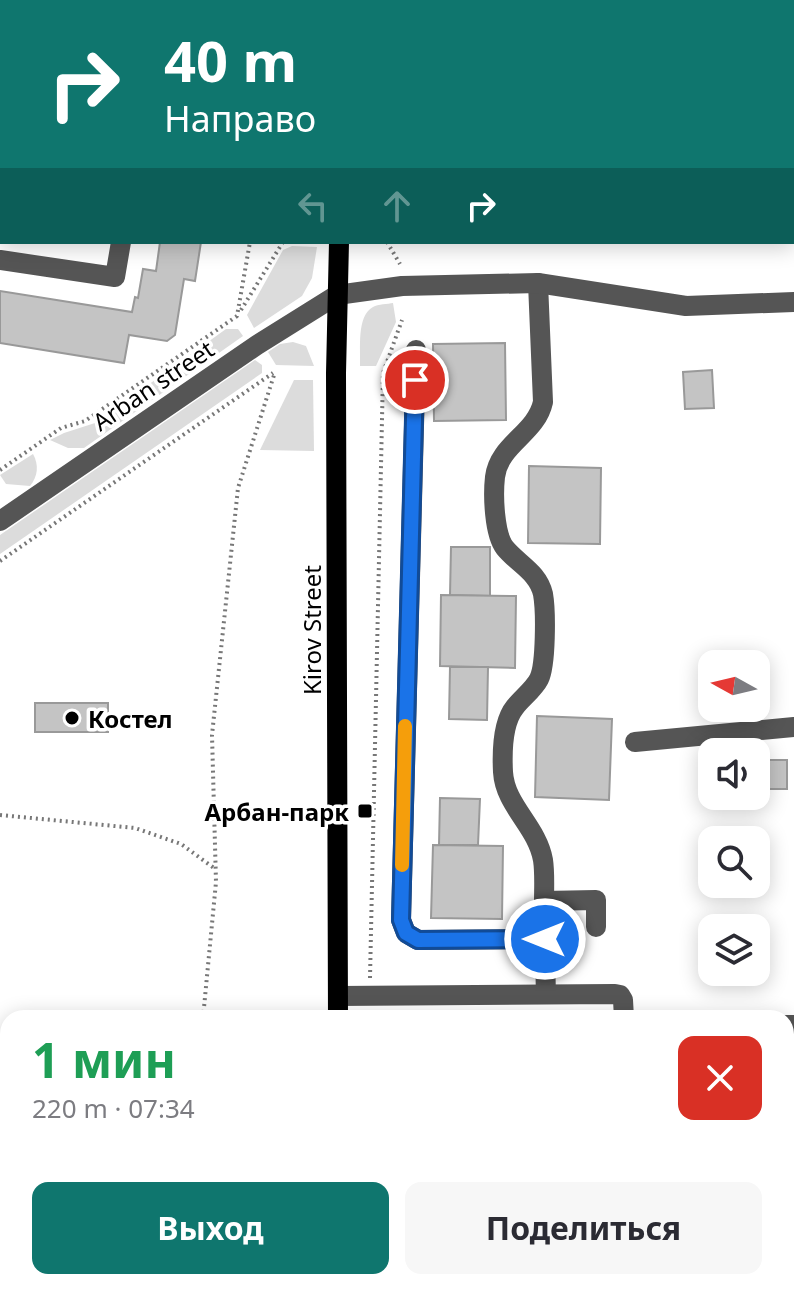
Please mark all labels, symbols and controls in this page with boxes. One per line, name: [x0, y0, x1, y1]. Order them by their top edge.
text: 40 m: [164, 22, 297, 98]
icon: right: [32, 32, 136, 136]
text: Направо: [164, 94, 316, 143]
icon: left: [291, 184, 335, 228]
icon: ahead: [375, 184, 419, 228]
icon: right: [459, 184, 503, 228]
street label: Arban street: [86, 332, 220, 438]
pin: [381, 346, 449, 414]
icon: arrive: [393, 358, 437, 402]
street label: Kirov Street: [295, 565, 328, 695]
north arrow: [698, 650, 770, 722]
map controls: [698, 650, 770, 986]
place label: Костел: [88, 702, 172, 735]
marker: Костел: [63, 709, 81, 727]
button: sound: [698, 738, 770, 810]
place label: Арбан-парк: [205, 795, 349, 828]
marker: Арбан-парк: [356, 802, 374, 820]
button: search: [698, 826, 770, 898]
position arrow: [503, 897, 587, 981]
button: layers: [698, 914, 770, 986]
text: 1 мин: [32, 1027, 176, 1092]
button: close: [678, 1036, 762, 1120]
text: 220 m · 07:34: [32, 1090, 195, 1126]
button: Выход: [32, 1182, 389, 1274]
button: Поделиться: [405, 1182, 762, 1274]

